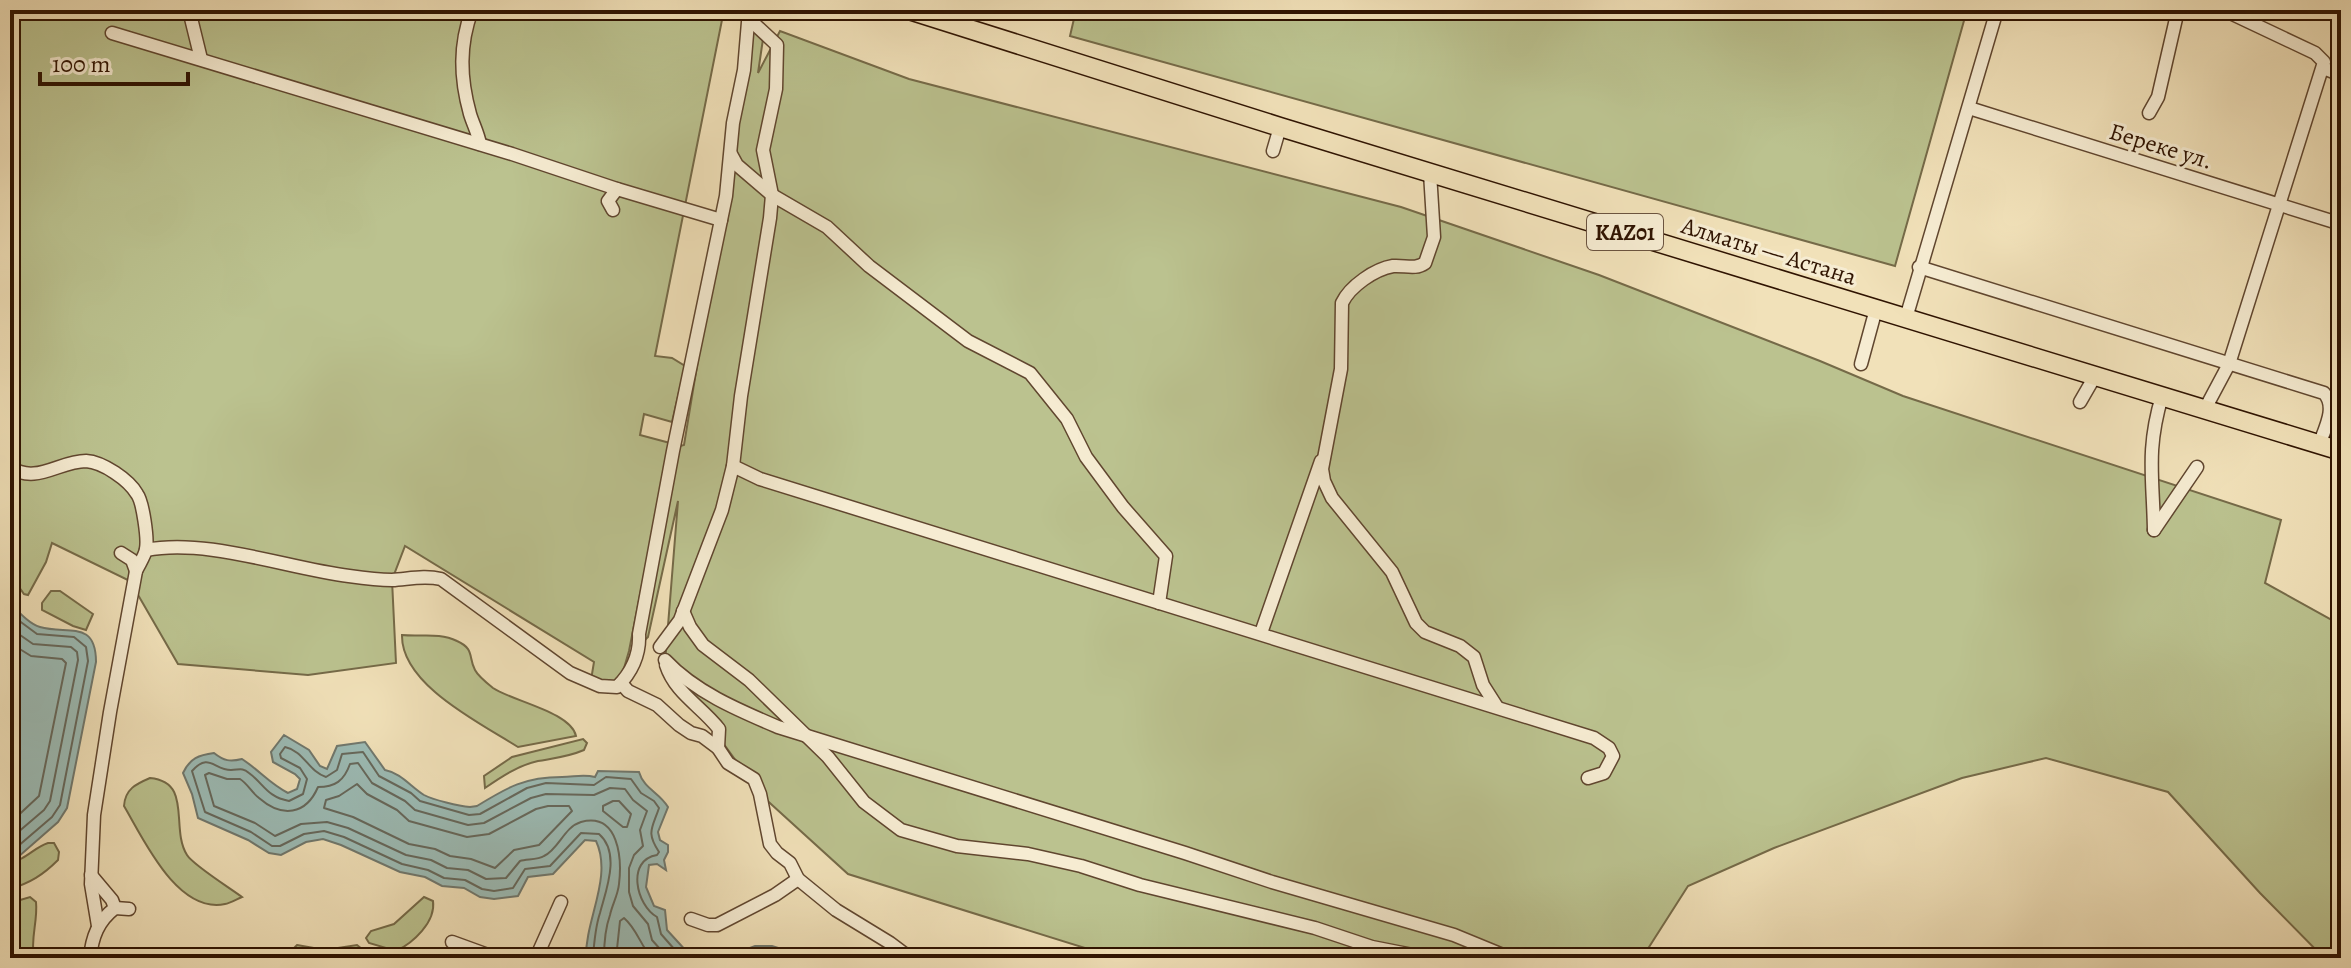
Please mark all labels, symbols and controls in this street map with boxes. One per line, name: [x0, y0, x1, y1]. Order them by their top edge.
scale bar: [40, 36, 188, 86]
text: 100 m: [52, 48, 111, 80]
street label: Береке ул.: [2105, 115, 2217, 177]
street label: Алматы — Астана: [1677, 209, 1860, 293]
road number: KАZ01: [1587, 214, 1663, 250]

